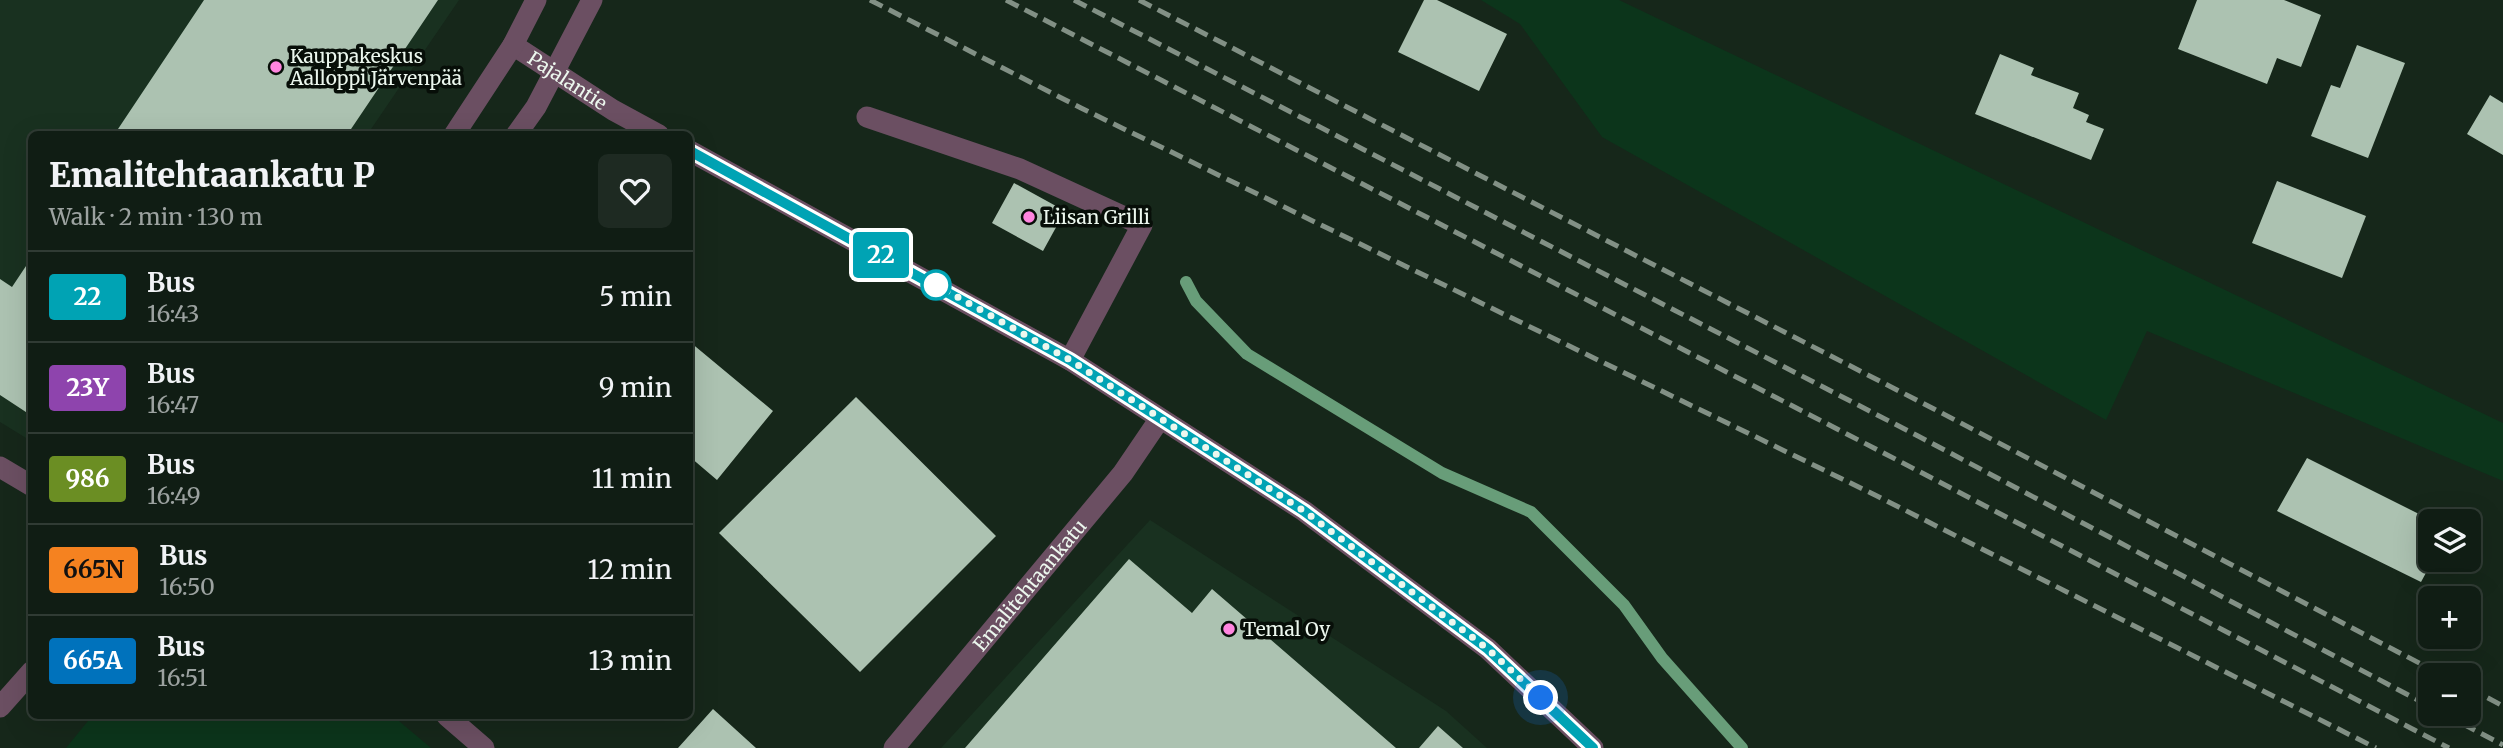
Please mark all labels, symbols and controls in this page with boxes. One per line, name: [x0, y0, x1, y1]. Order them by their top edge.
place label: Kauppakeskus Aalloppi Järvenpää: [289, 44, 462, 90]
street label: Pajalantie: [523, 46, 612, 115]
marker: Kauppakeskus Aalloppi Järvenpää: [268, 59, 284, 75]
button: heart: [598, 154, 672, 228]
text: Emalitehtaankatu P: [49, 155, 375, 196]
text: Walk · 2 min · 130 m: [49, 202, 263, 231]
place label: Liisan Grilli: [1043, 205, 1150, 229]
marker: Liisan Grilli: [1021, 209, 1037, 225]
line badge: 22: [850, 232, 912, 278]
text: 22: [867, 239, 895, 270]
text: Bus: [147, 266, 195, 299]
unlabelled marker: [921, 270, 951, 300]
text: 5 min: [599, 280, 672, 313]
text: 22: [74, 281, 101, 312]
text: 16:43: [147, 299, 199, 328]
text: Bus: [147, 357, 195, 390]
text: 9 min: [599, 371, 672, 404]
text: 23Y: [66, 372, 109, 403]
text: 16:47: [147, 390, 199, 419]
text: Bus: [147, 448, 195, 481]
text: 11 min: [592, 462, 672, 495]
text: 986: [66, 463, 109, 494]
text: 16:49: [147, 481, 201, 510]
map controls: [2418, 509, 2481, 726]
button: layers: [2418, 509, 2481, 572]
street label: Emalitehtaankatu: [968, 514, 1091, 656]
text: Bus: [159, 539, 207, 572]
text: 12 min: [588, 553, 672, 586]
text: 665N: [63, 554, 124, 585]
text: 16:50: [159, 572, 215, 601]
button: +: [2418, 586, 2481, 649]
place label: Temal Oy: [1243, 617, 1330, 641]
marker: Temal Oy: [1221, 621, 1237, 637]
text: Bus: [157, 630, 205, 663]
text: 13 min: [588, 644, 672, 677]
text: 665A: [63, 645, 122, 676]
text: 16:51: [157, 663, 208, 692]
button: −: [2418, 663, 2481, 726]
your location: [1523, 680, 1558, 715]

